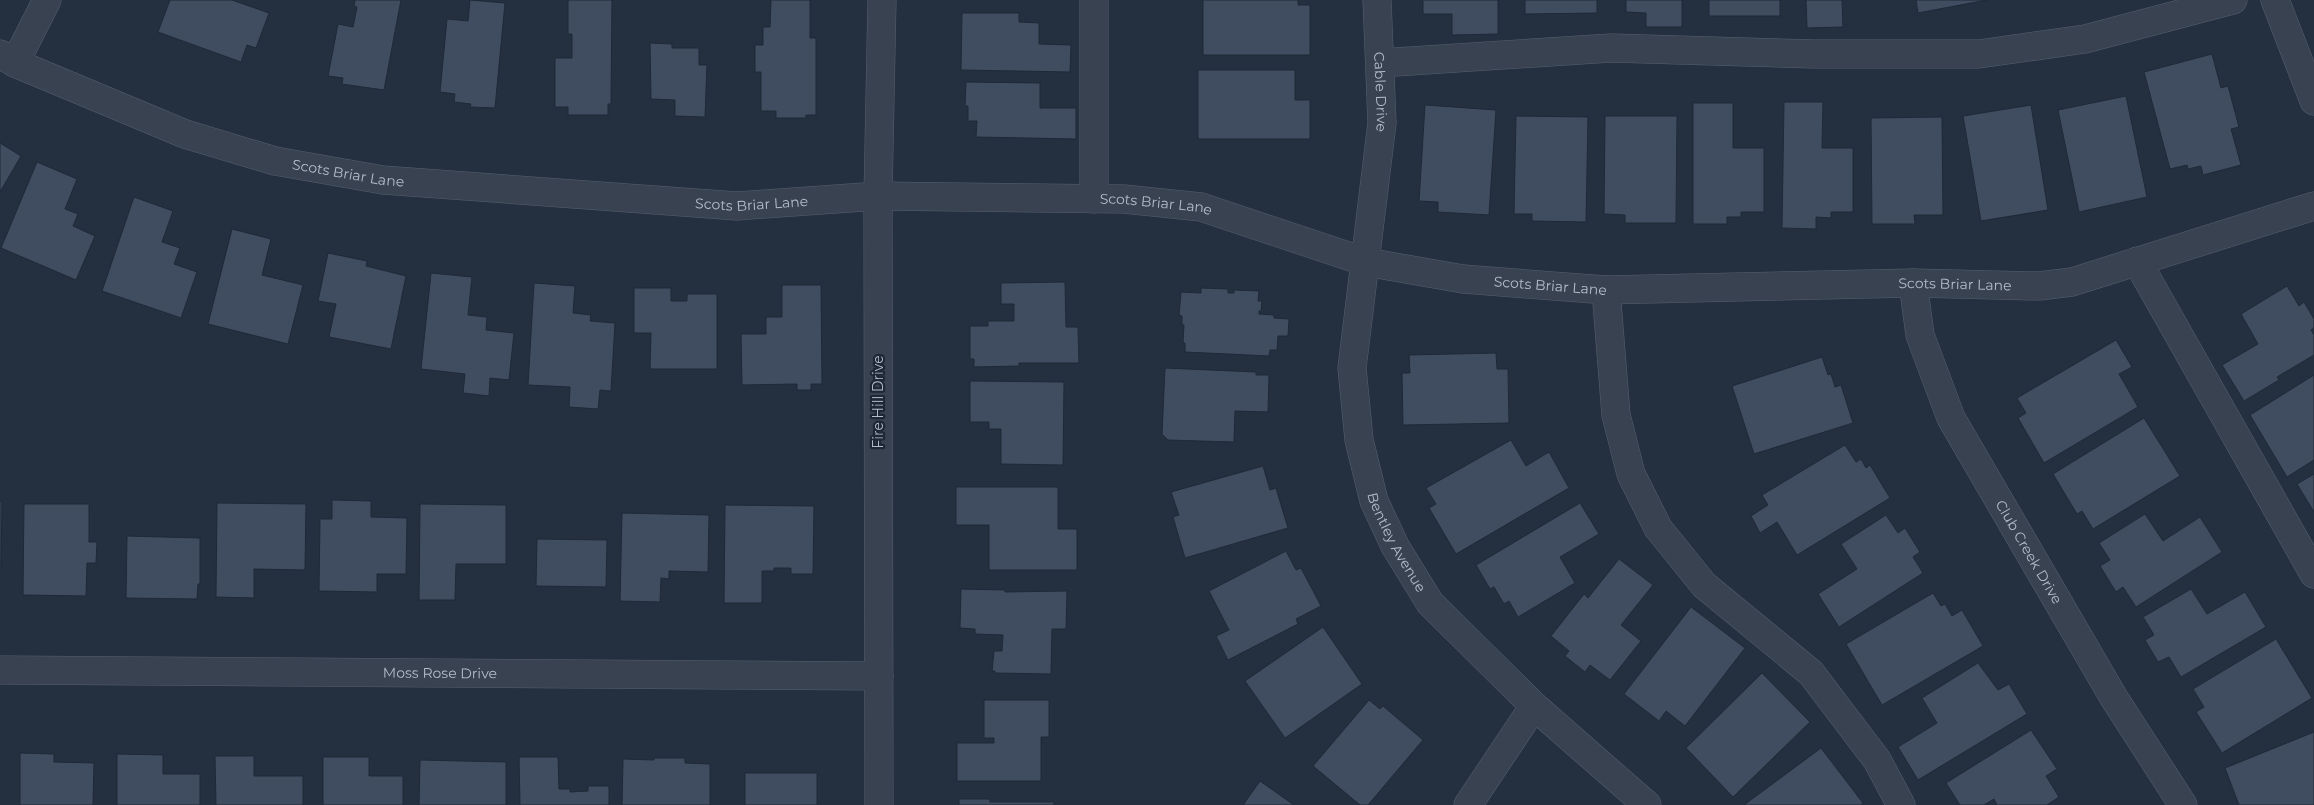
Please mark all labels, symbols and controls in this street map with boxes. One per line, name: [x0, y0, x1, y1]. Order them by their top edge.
street label: Cable Drive: [1370, 51, 1391, 133]
street label: Scots Briar Lane: [291, 155, 405, 191]
street label: Scots Briar Lane: [1100, 190, 1215, 219]
street label: Scots Briar Lane: [695, 192, 809, 215]
street label: Scots Briar Lane: [1493, 272, 1607, 299]
street label: Scots Briar Lane: [1898, 274, 2012, 294]
street label: Fire Hill Drive: [869, 355, 887, 449]
street label: Bentley Avenue: [1363, 491, 1430, 595]
street label: Club Creek Drive: [1992, 497, 2066, 607]
street label: Moss Rose Drive: [383, 664, 497, 682]

